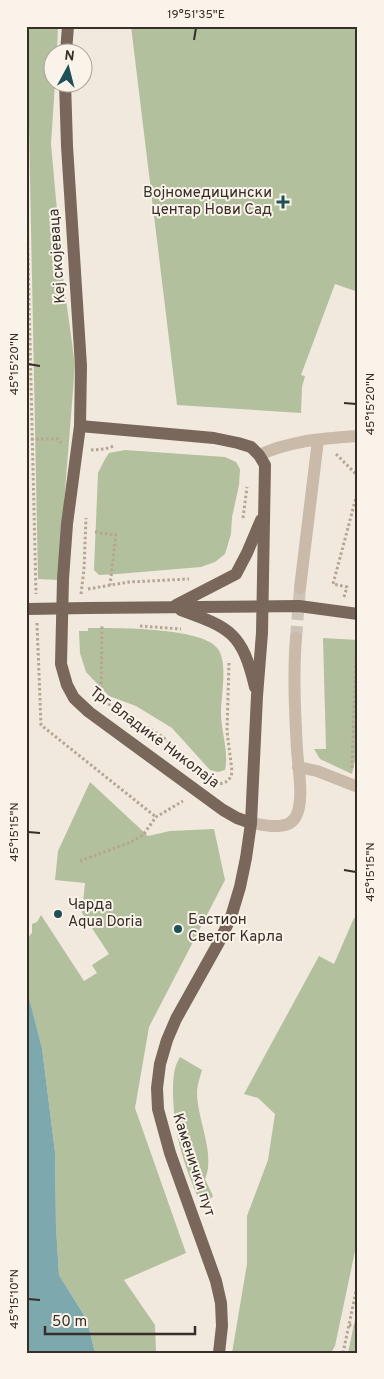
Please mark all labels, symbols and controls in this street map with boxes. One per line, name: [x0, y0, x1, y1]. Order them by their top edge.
text: 19°51'35"E: [167, 7, 225, 23]
north arrow: [42, 42, 92, 92]
text: N: [63, 48, 75, 66]
place label: Војномедицински центар Нови Сад: [143, 184, 272, 220]
marker: Војномедицински центар Нови Сад: [276, 195, 290, 209]
street label: Кеј скојеваца: [45, 208, 71, 304]
text: 45°15'20"N: [7, 333, 23, 395]
text: 45°15'20"N: [363, 373, 379, 435]
street label: Трг Владике Николаја: [85, 683, 223, 793]
text: 45°15'15"N: [7, 802, 23, 862]
text: 45°15'15"N: [363, 842, 379, 902]
place label: Чарда Aqua Doria: [68, 896, 142, 932]
marker: Чарда Aqua Doria: [52, 908, 64, 920]
place label: Бастион Светог Карла: [188, 911, 283, 947]
marker: Бастион Светог Карла: [172, 923, 184, 935]
street label: Каменички пут: [167, 1111, 219, 1219]
text: 45°15'10"N: [7, 1269, 23, 1329]
scale bar: [45, 1304, 195, 1336]
text: 50 m: [52, 1313, 87, 1332]

